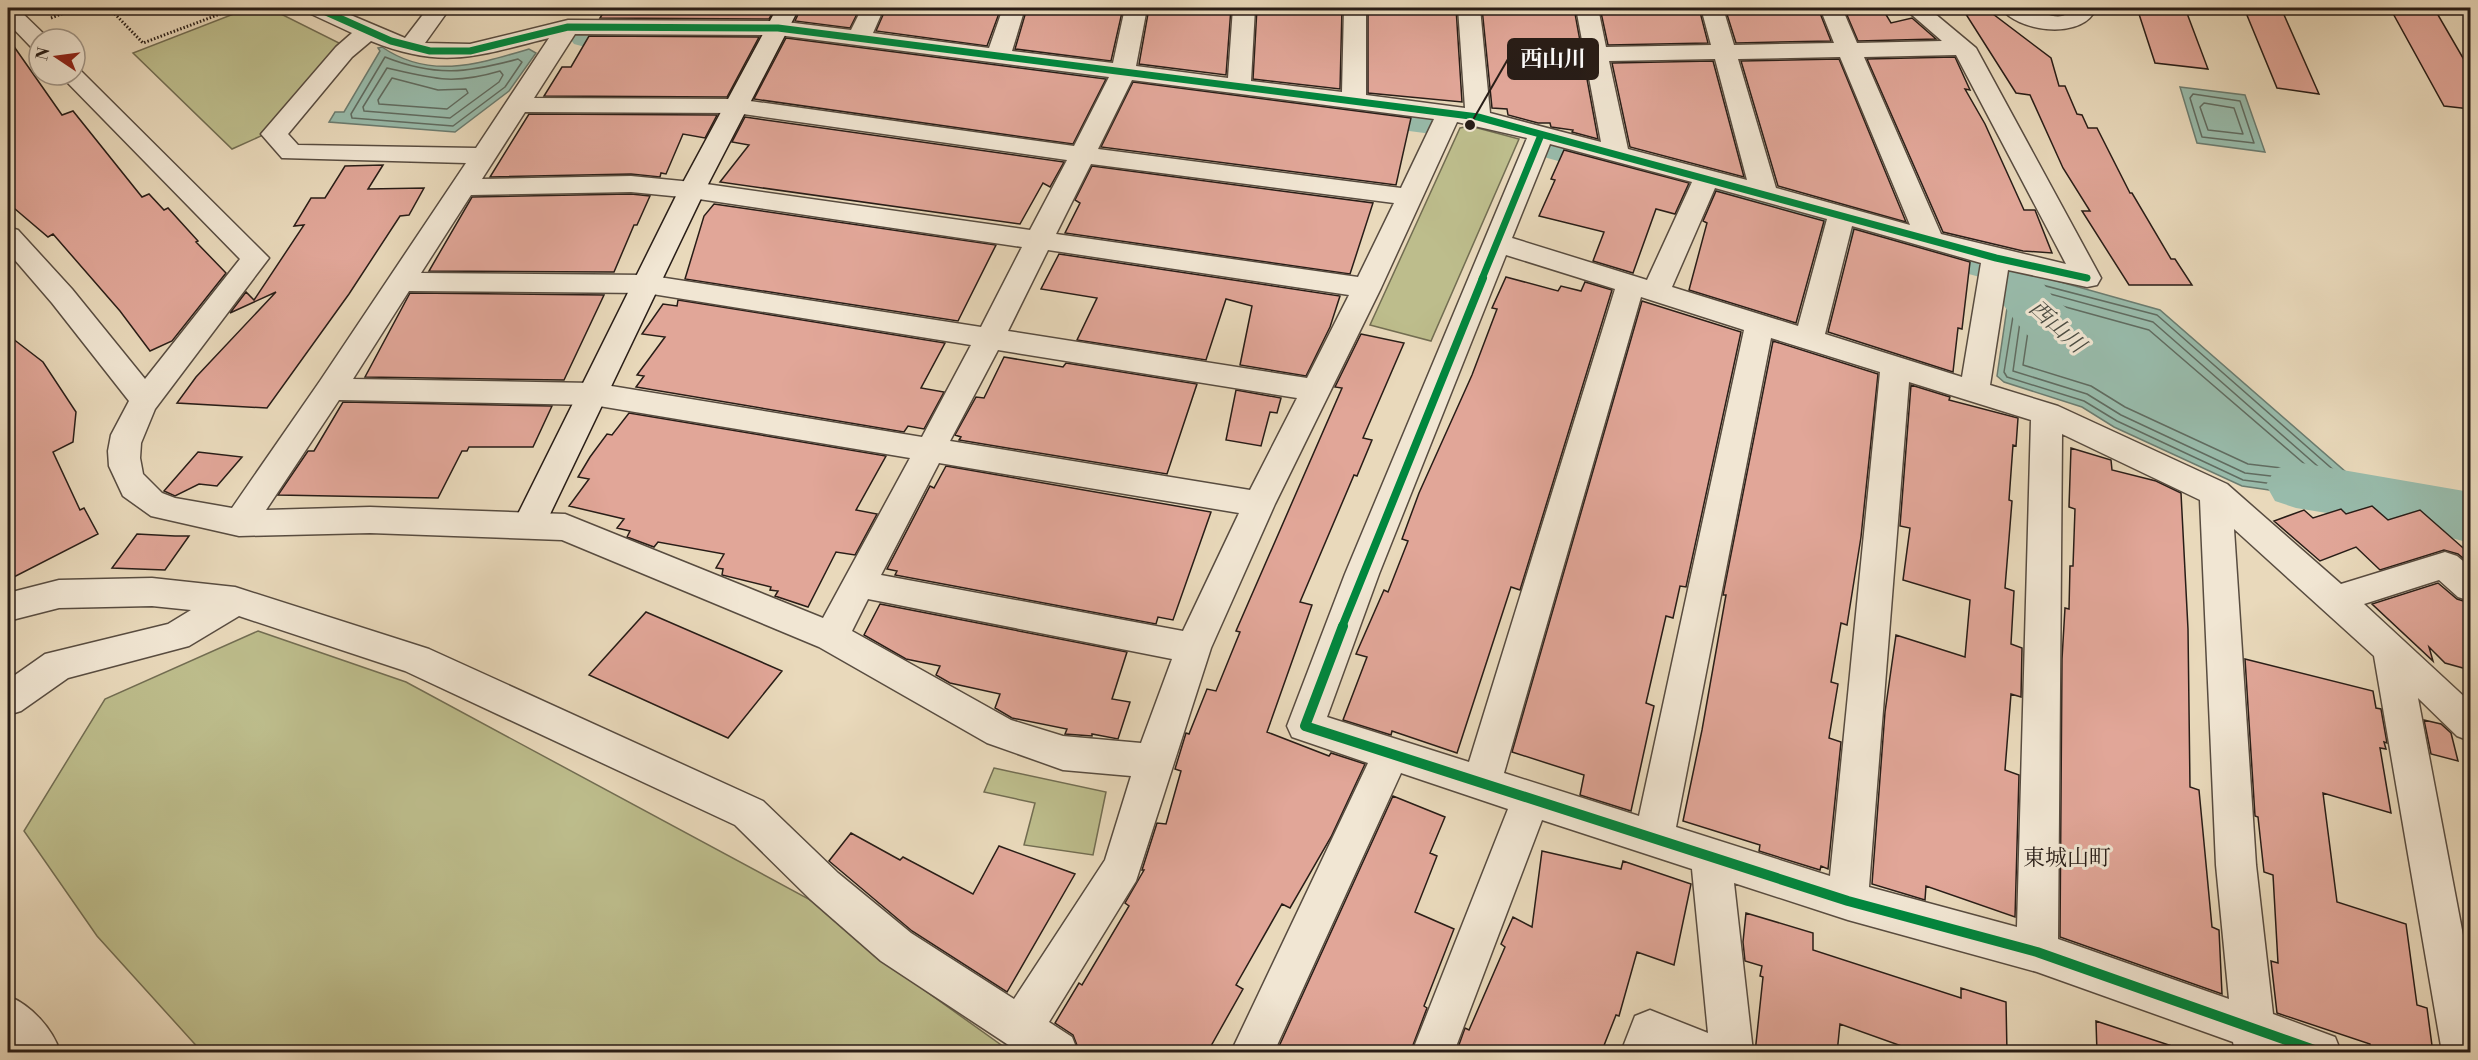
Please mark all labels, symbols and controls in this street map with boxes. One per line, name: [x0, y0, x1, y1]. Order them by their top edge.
north arrow: [27, 27, 87, 87]
callout: 西山川: [1508, 39, 1598, 79]
text: N: [32, 45, 55, 62]
text: 西山川: [1520, 46, 1586, 73]
water label: 西山川: [2023, 295, 2092, 361]
district label: 東城山町: [2023, 845, 2111, 872]

